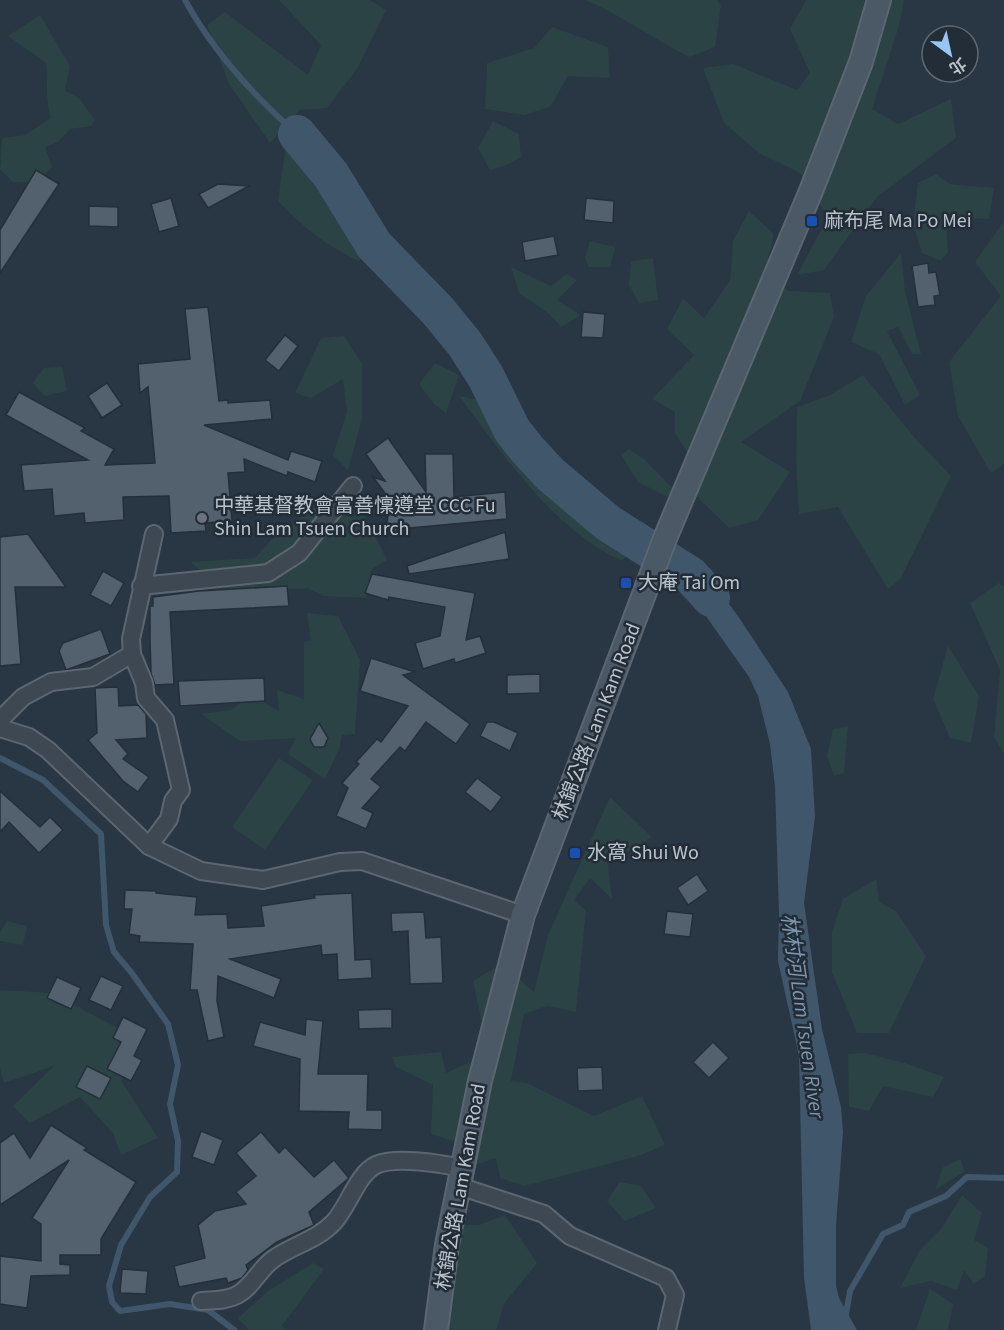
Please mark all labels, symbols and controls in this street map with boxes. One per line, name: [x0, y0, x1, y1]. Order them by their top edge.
north arrow: [920, 24, 980, 84]
text: 北: [945, 52, 970, 79]
place label: 麻布尾 Ma Po Mei: [824, 207, 972, 235]
marker: 麻布尾 Ma Po Mei: [805, 214, 819, 228]
place label: 中華基督教會富善懍遵堂 CCC Fu Shin Lam Tsuen Church: [214, 492, 496, 543]
marker: 中華基督教會富善懍遵堂 CCC Fu Shin Lam Tsuen Church: [195, 511, 209, 525]
place label: 大庵 Tai Om: [638, 569, 740, 597]
marker: 大庵 Tai Om: [619, 576, 633, 590]
street label: 林錦公路 Lam Kam Road: [546, 619, 648, 825]
place label: 水窩 Shui Wo: [587, 839, 699, 867]
marker: 水窩 Shui Wo: [568, 846, 582, 860]
water label: 林村河 Lam Tsuen River: [774, 912, 832, 1121]
street label: 林錦公路 Lam Kam Road: [429, 1081, 493, 1293]

